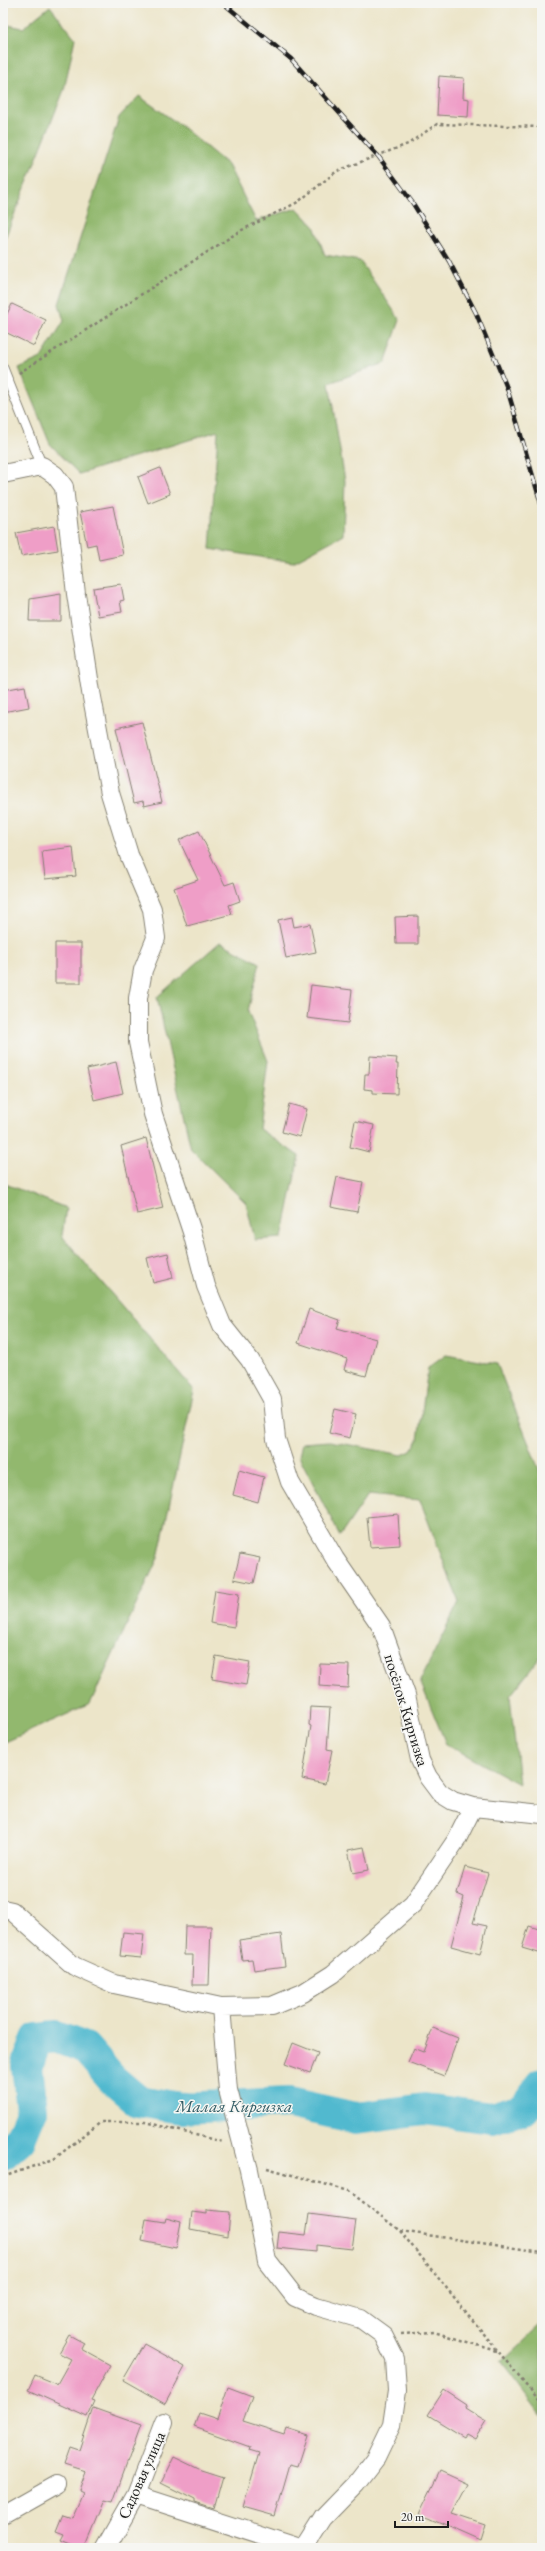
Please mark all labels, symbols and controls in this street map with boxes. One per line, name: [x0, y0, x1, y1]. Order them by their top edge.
street label: посёлок Киргизка: [379, 1652, 434, 1769]
water label: Малая Киргизка: [175, 2095, 292, 2117]
street label: Садовая улица: [113, 2428, 170, 2522]
scale bar: [395, 2503, 448, 2529]
text: 20 m: [401, 2509, 425, 2525]

